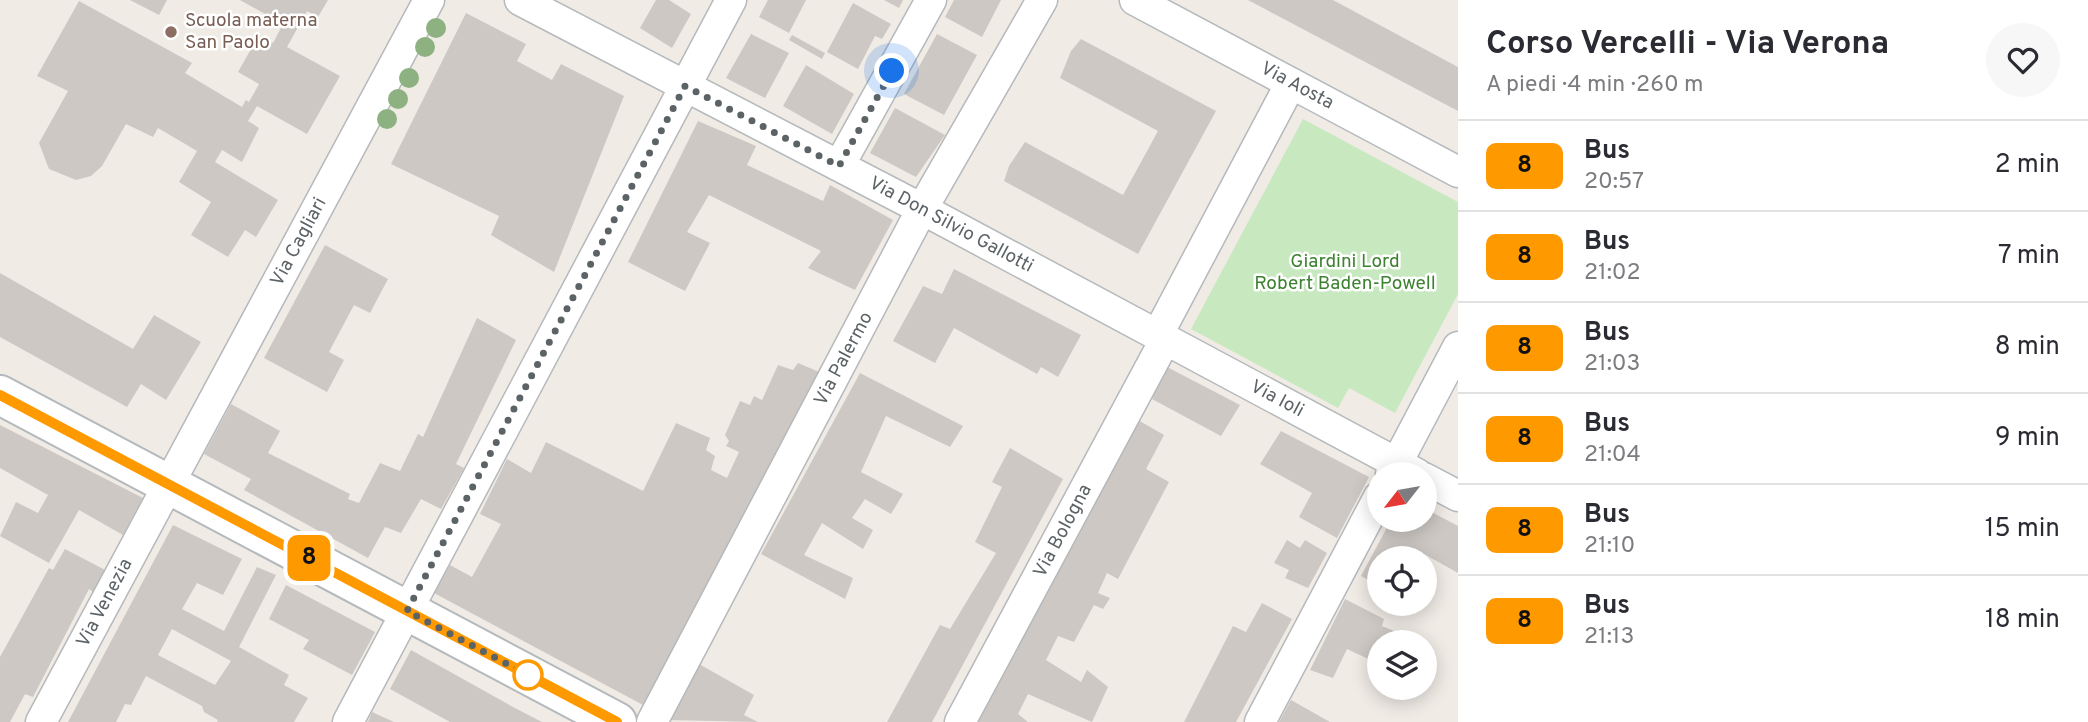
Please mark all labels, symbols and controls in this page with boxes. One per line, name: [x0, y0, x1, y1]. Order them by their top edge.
place label: Scuola materna San Paolo: [185, 9, 317, 55]
button: heart: [1986, 23, 2060, 97]
marker: Scuola materna San Paolo: [163, 24, 179, 40]
text: Corso Vercelli - Via Verona: [1486, 24, 1889, 66]
your location: [874, 53, 909, 88]
street label: Via Aosta: [1256, 57, 1338, 115]
text: A piedi · 4 min · 260 m: [1486, 71, 1704, 100]
text: Bus: [1584, 135, 1630, 168]
text: 2 min: [1995, 149, 2060, 182]
text: 8: [1517, 151, 1532, 181]
text: 20:57: [1584, 168, 1644, 197]
street label: Via Don Silvio Gallotti: [865, 171, 1037, 279]
street label: Via Cagliari: [266, 193, 332, 291]
text: Bus: [1584, 226, 1630, 259]
text: 7 min: [1998, 240, 2060, 273]
text: 8: [1517, 242, 1532, 272]
park label: Giardini Lord Robert Baden-Powell: [1254, 250, 1436, 296]
text: 21:02: [1584, 259, 1641, 288]
street label: Via Palermo: [809, 308, 879, 410]
text: Bus: [1584, 317, 1630, 350]
text: 8 min: [1995, 331, 2060, 364]
text: 8: [1517, 333, 1532, 363]
text: 21:03: [1584, 350, 1640, 379]
street label: Via Ioli: [1246, 375, 1308, 423]
text: Bus: [1584, 408, 1630, 441]
text: 9 min: [1995, 422, 2060, 455]
text: 8: [1517, 424, 1532, 454]
text: 21:04: [1584, 441, 1641, 470]
north arrow: [1367, 462, 1437, 532]
map controls: [1367, 462, 1437, 700]
street label: Via Bologna: [1028, 480, 1098, 582]
text: Bus: [1584, 499, 1630, 532]
text: 15 min: [1985, 513, 2060, 546]
text: 8: [1517, 515, 1532, 545]
text: 21:10: [1584, 532, 1635, 561]
line badge: 8: [286, 535, 332, 581]
text: 8: [301, 543, 317, 573]
button: locate: [1367, 546, 1437, 616]
street label: Via Venezia: [72, 554, 138, 652]
text: Bus: [1584, 590, 1630, 623]
text: 18 min: [1985, 604, 2060, 637]
text: 8: [1517, 606, 1532, 636]
text: 21:13: [1584, 623, 1634, 652]
button: layers: [1367, 630, 1437, 700]
unlabelled marker: [513, 660, 543, 690]

